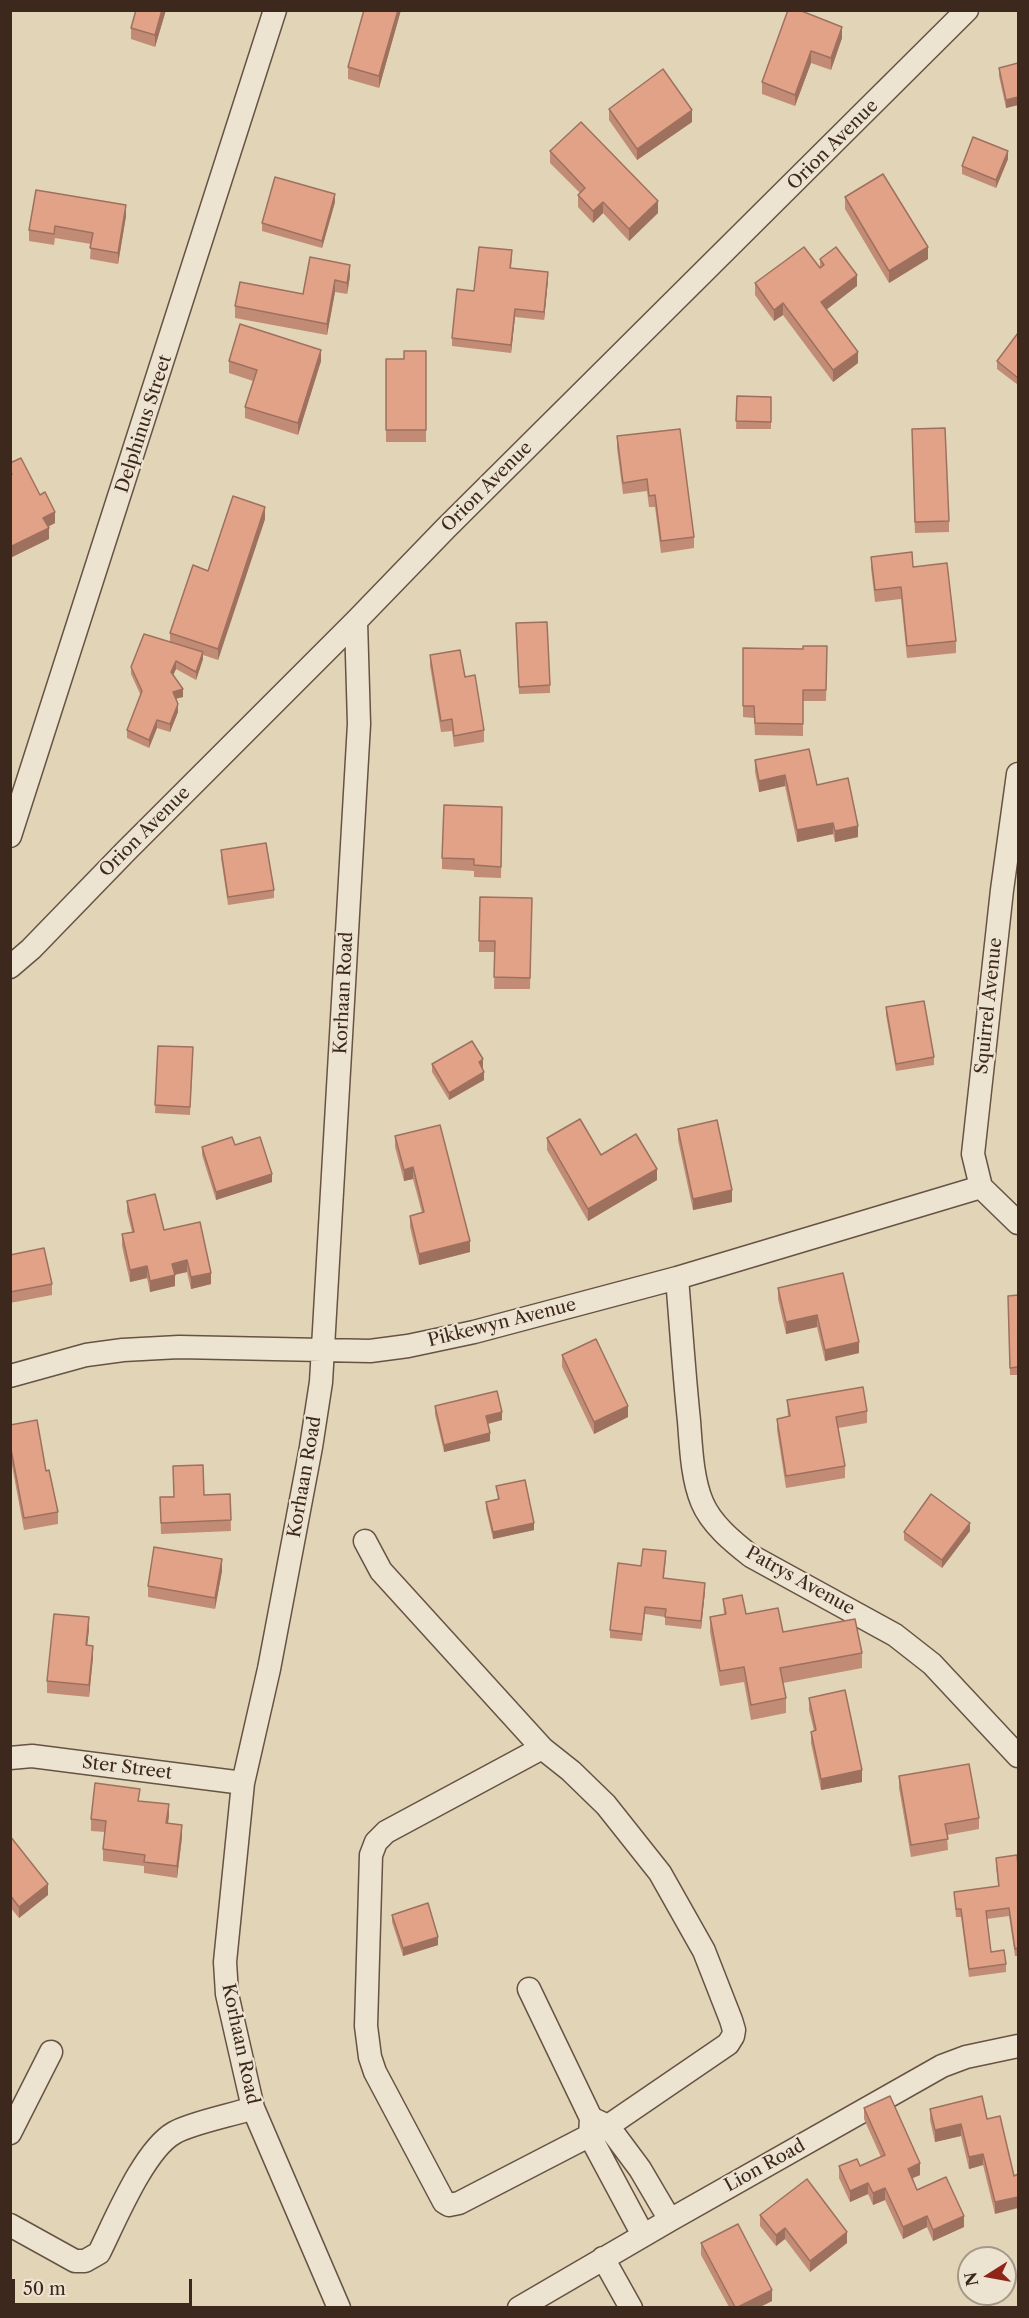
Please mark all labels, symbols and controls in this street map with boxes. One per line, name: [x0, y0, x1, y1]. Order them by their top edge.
street label: Orion Avenue: [783, 95, 883, 195]
street label: Delphinus Street: [112, 352, 176, 496]
street label: Orion Avenue: [437, 437, 537, 537]
street label: Orion Avenue: [95, 782, 195, 882]
street label: Korhaan Road: [330, 931, 358, 1055]
street label: Squirrel Avenue: [971, 937, 1007, 1075]
street label: Pikkewyn Avenue: [426, 1294, 578, 1352]
street label: Korhaan Road: [284, 1415, 326, 1539]
street label: Patrys Avenue: [742, 1542, 858, 1620]
street label: Ster Street: [81, 1752, 173, 1784]
street label: Korhaan Road: [217, 1982, 263, 2106]
street label: Lion Road: [721, 2135, 809, 2197]
north arrow: [957, 2246, 1017, 2306]
scale bar: [15, 2267, 195, 2305]
text: N: [960, 2270, 982, 2288]
text: 50 m: [23, 2278, 66, 2300]

